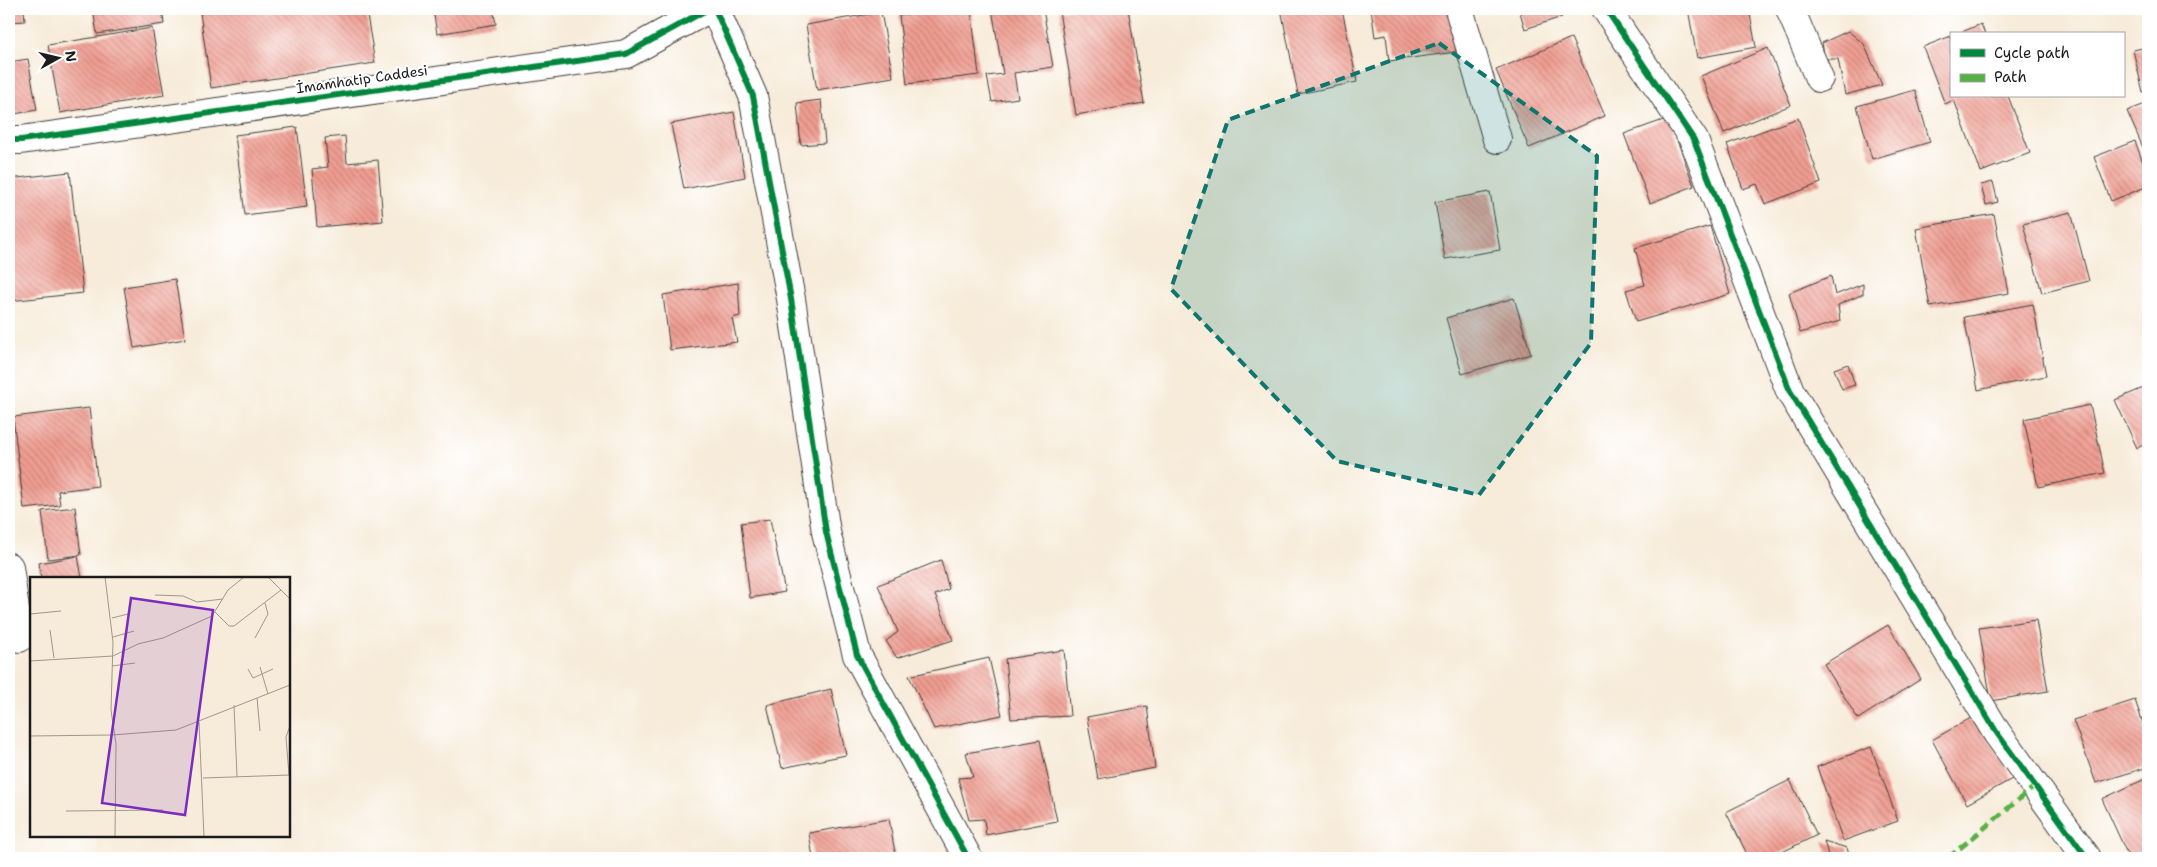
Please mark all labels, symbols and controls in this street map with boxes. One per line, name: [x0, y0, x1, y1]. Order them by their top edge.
north arrow: [32, 32, 82, 82]
legend: [1950, 32, 2124, 98]
text: Cycle path: [1994, 43, 2070, 63]
text: N: [61, 49, 81, 63]
street label: İmamhatip Caddesi: [295, 61, 429, 97]
text: Path: [1994, 67, 2027, 87]
inset map: [30, 577, 290, 837]

